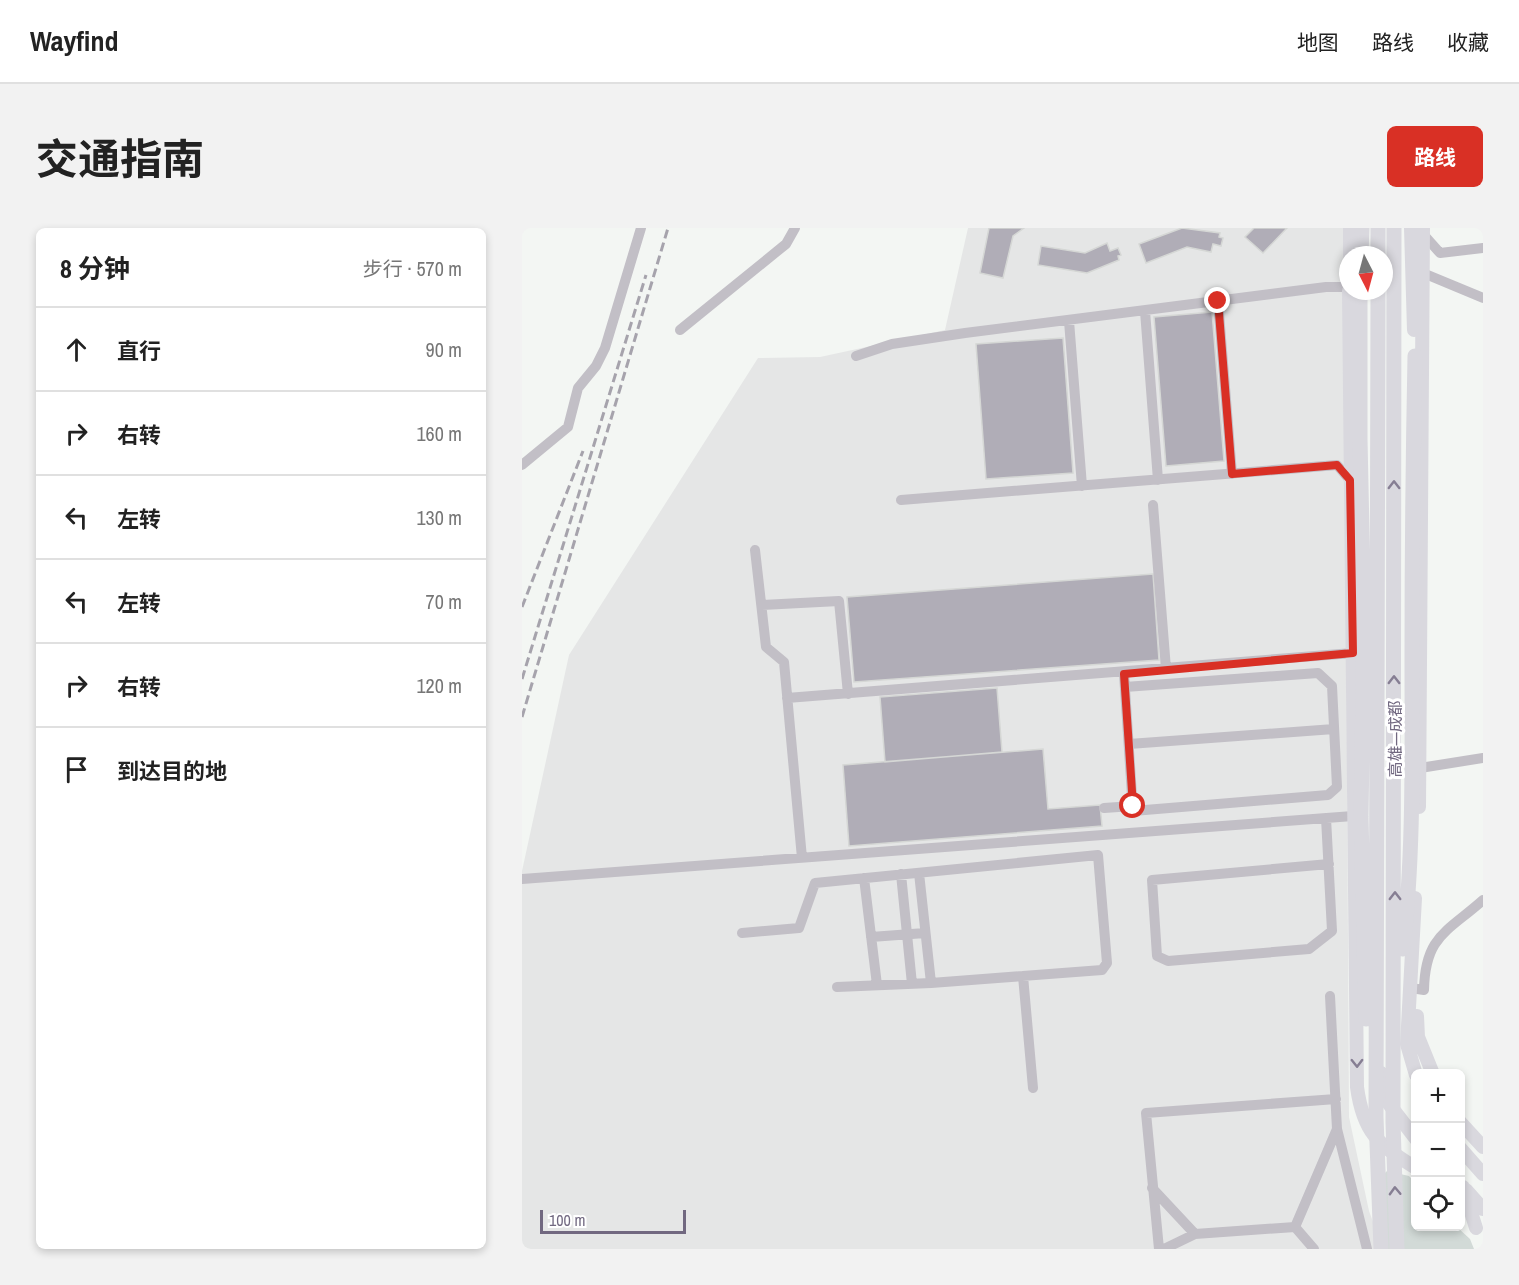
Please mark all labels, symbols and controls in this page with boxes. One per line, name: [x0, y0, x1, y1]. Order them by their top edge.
text: Wayfind: [30, 22, 118, 60]
text: 地图: [1297, 28, 1339, 57]
text: 路线: [1372, 28, 1414, 57]
text: 收藏: [1447, 28, 1489, 57]
button: 路线: [1387, 126, 1483, 187]
text: 交通指南: [36, 131, 204, 187]
north arrow: [1339, 246, 1393, 300]
text: 8 分钟: [60, 251, 130, 286]
text: 步行 · 570 m: [363, 255, 462, 282]
route end: [1204, 287, 1230, 313]
icon: ahead: [60, 333, 93, 366]
text: 直行: [117, 336, 161, 366]
text: 90 m: [426, 336, 462, 363]
icon: right: [60, 417, 93, 450]
text: 右转: [117, 420, 161, 450]
text: 160 m: [416, 420, 462, 447]
one-way arrow: [1388, 481, 1400, 490]
icon: left: [60, 501, 93, 534]
text: 左转: [117, 504, 161, 534]
text: 130 m: [416, 504, 462, 531]
icon: left: [60, 585, 93, 618]
text: 左转: [117, 588, 161, 618]
text: 70 m: [426, 588, 462, 615]
icon: right: [60, 669, 93, 702]
text: 右转: [117, 672, 161, 702]
text: 120 m: [416, 672, 462, 699]
one-way arrow: [1388, 676, 1400, 685]
street label: 高雄—成都: [1384, 700, 1406, 778]
icon: arrive: [60, 753, 93, 786]
text: 到达目的地: [117, 756, 227, 786]
route start: [1119, 792, 1145, 818]
one-way arrow: [1389, 892, 1401, 901]
one-way arrow: [1351, 1059, 1363, 1068]
map controls: [1411, 1069, 1465, 1231]
button: +: [1411, 1069, 1465, 1123]
button: −: [1411, 1123, 1465, 1177]
button: locate: [1411, 1177, 1465, 1231]
one-way arrow: [1389, 1186, 1402, 1195]
scale bar: [540, 1207, 686, 1234]
text: 100 m: [549, 1209, 585, 1231]

